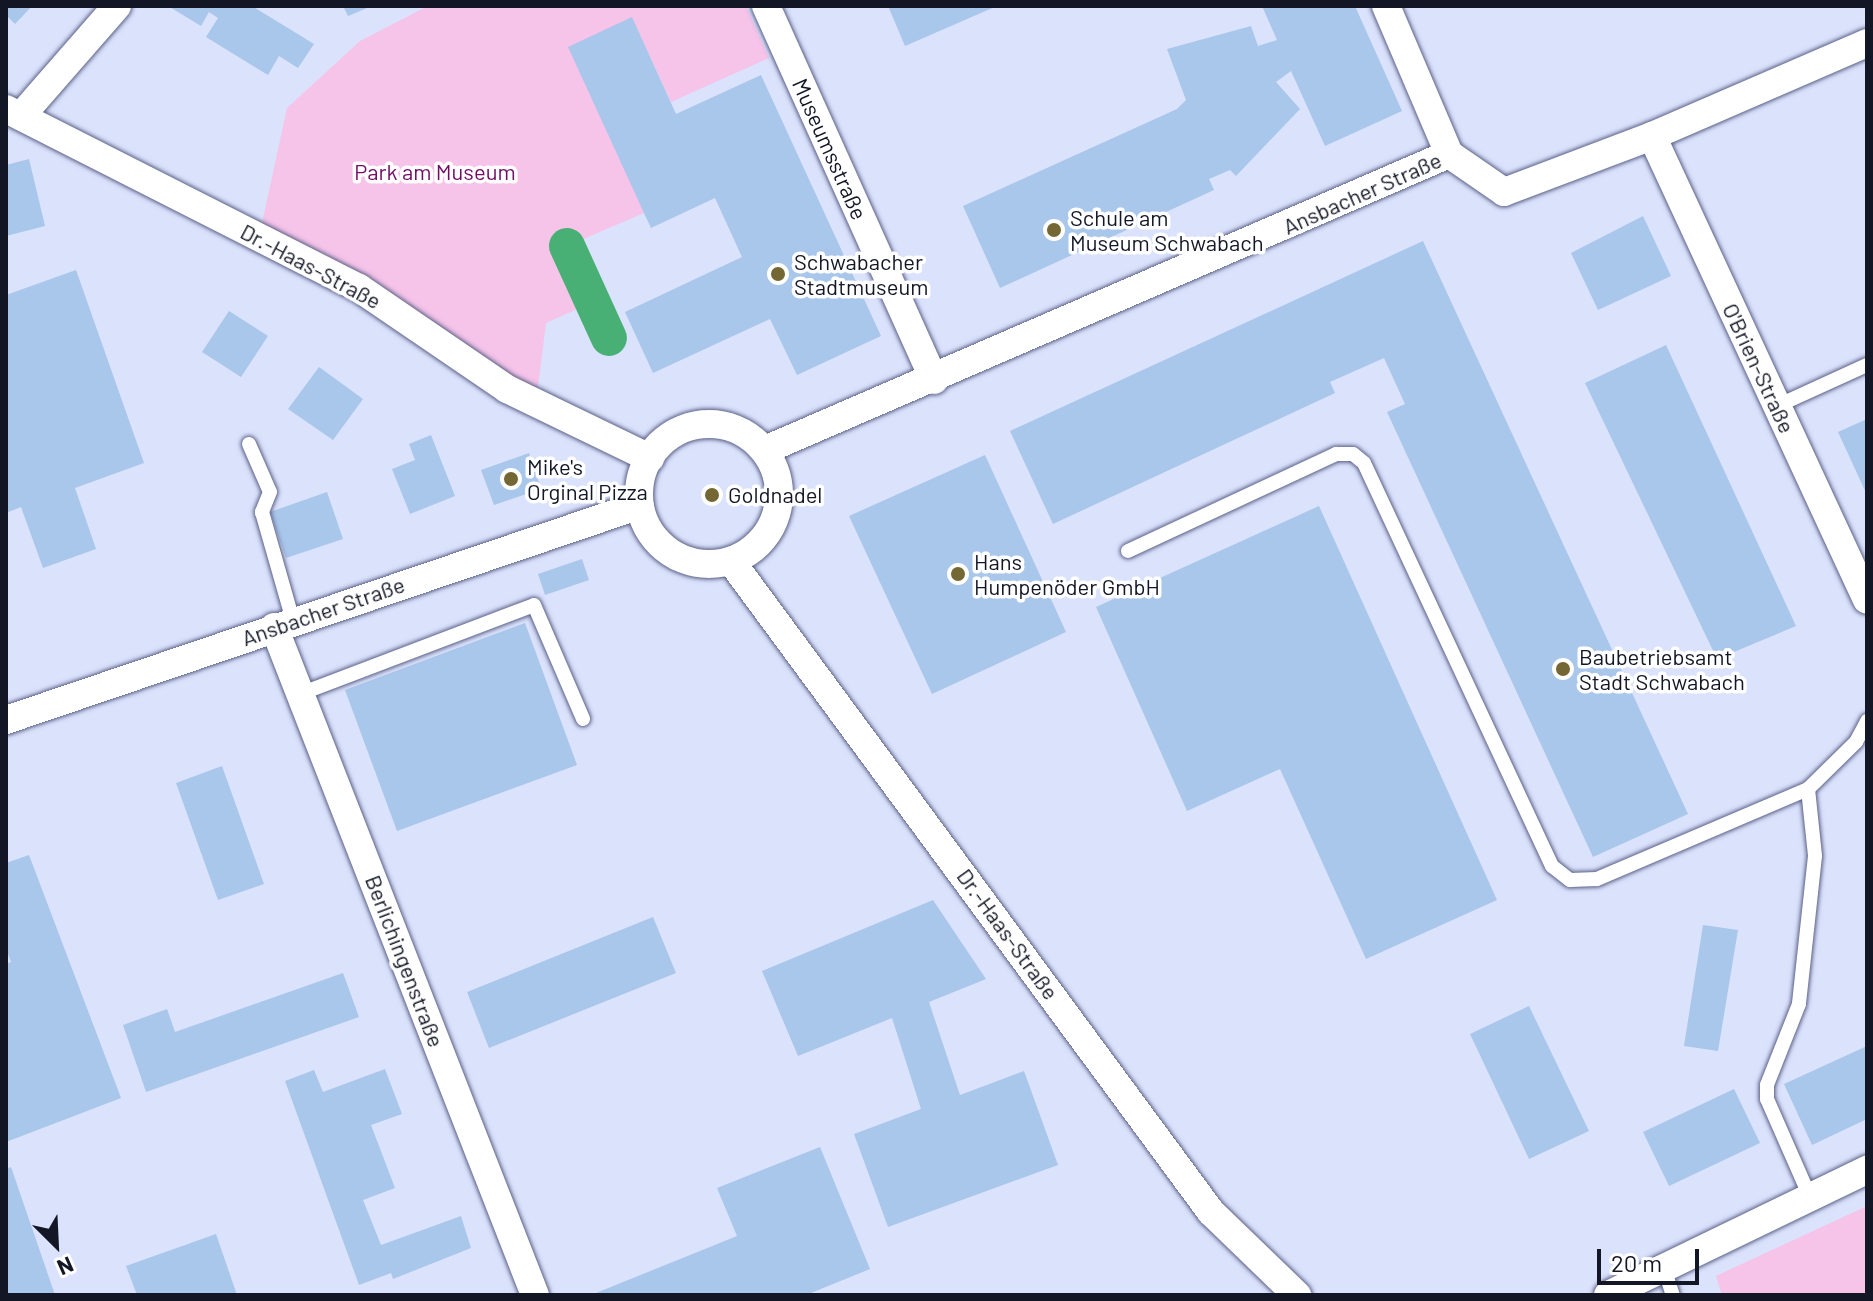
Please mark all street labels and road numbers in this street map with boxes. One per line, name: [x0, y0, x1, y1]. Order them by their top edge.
street label: Museumsstraße: [787, 74, 873, 224]
street label: Ansbacher Straße: [1279, 146, 1445, 240]
street label: Dr.-Haas-Straße: [236, 218, 386, 314]
street label: O'Brien-Straße: [1717, 299, 1801, 437]
street label: Ansbacher Straße: [238, 571, 408, 651]
street label: Dr.-Haas-Straße: [952, 863, 1064, 1005]
street label: Berlichingenstraße: [360, 871, 450, 1051]

